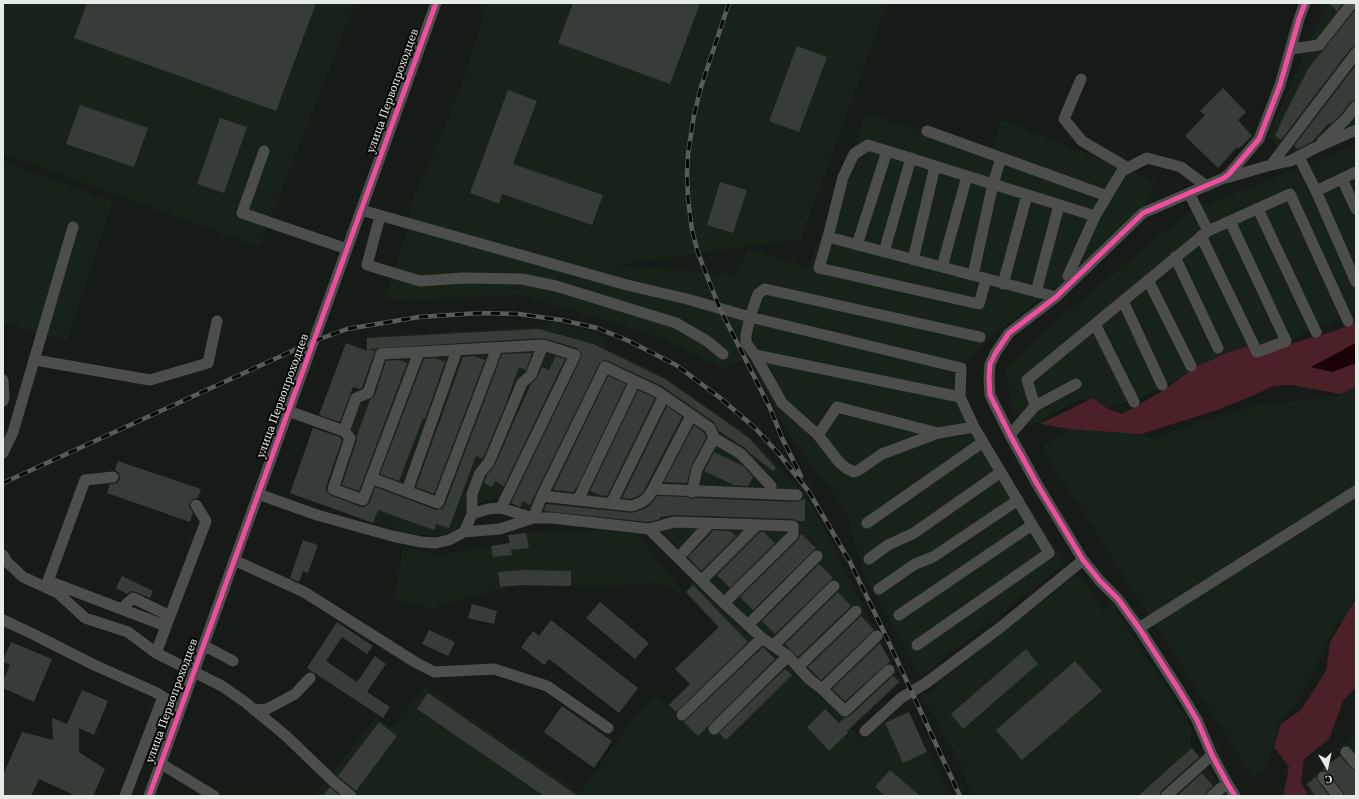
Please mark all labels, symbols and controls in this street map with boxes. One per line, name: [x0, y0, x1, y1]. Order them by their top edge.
street label: улица Первопроходцев: [364, 27, 422, 155]
street label: улица Первопроходцев: [254, 332, 312, 460]
street label: улица Первопроходцев: [143, 637, 201, 765]
north arrow: [1307, 747, 1347, 787]
text: С: [1324, 771, 1334, 787]

